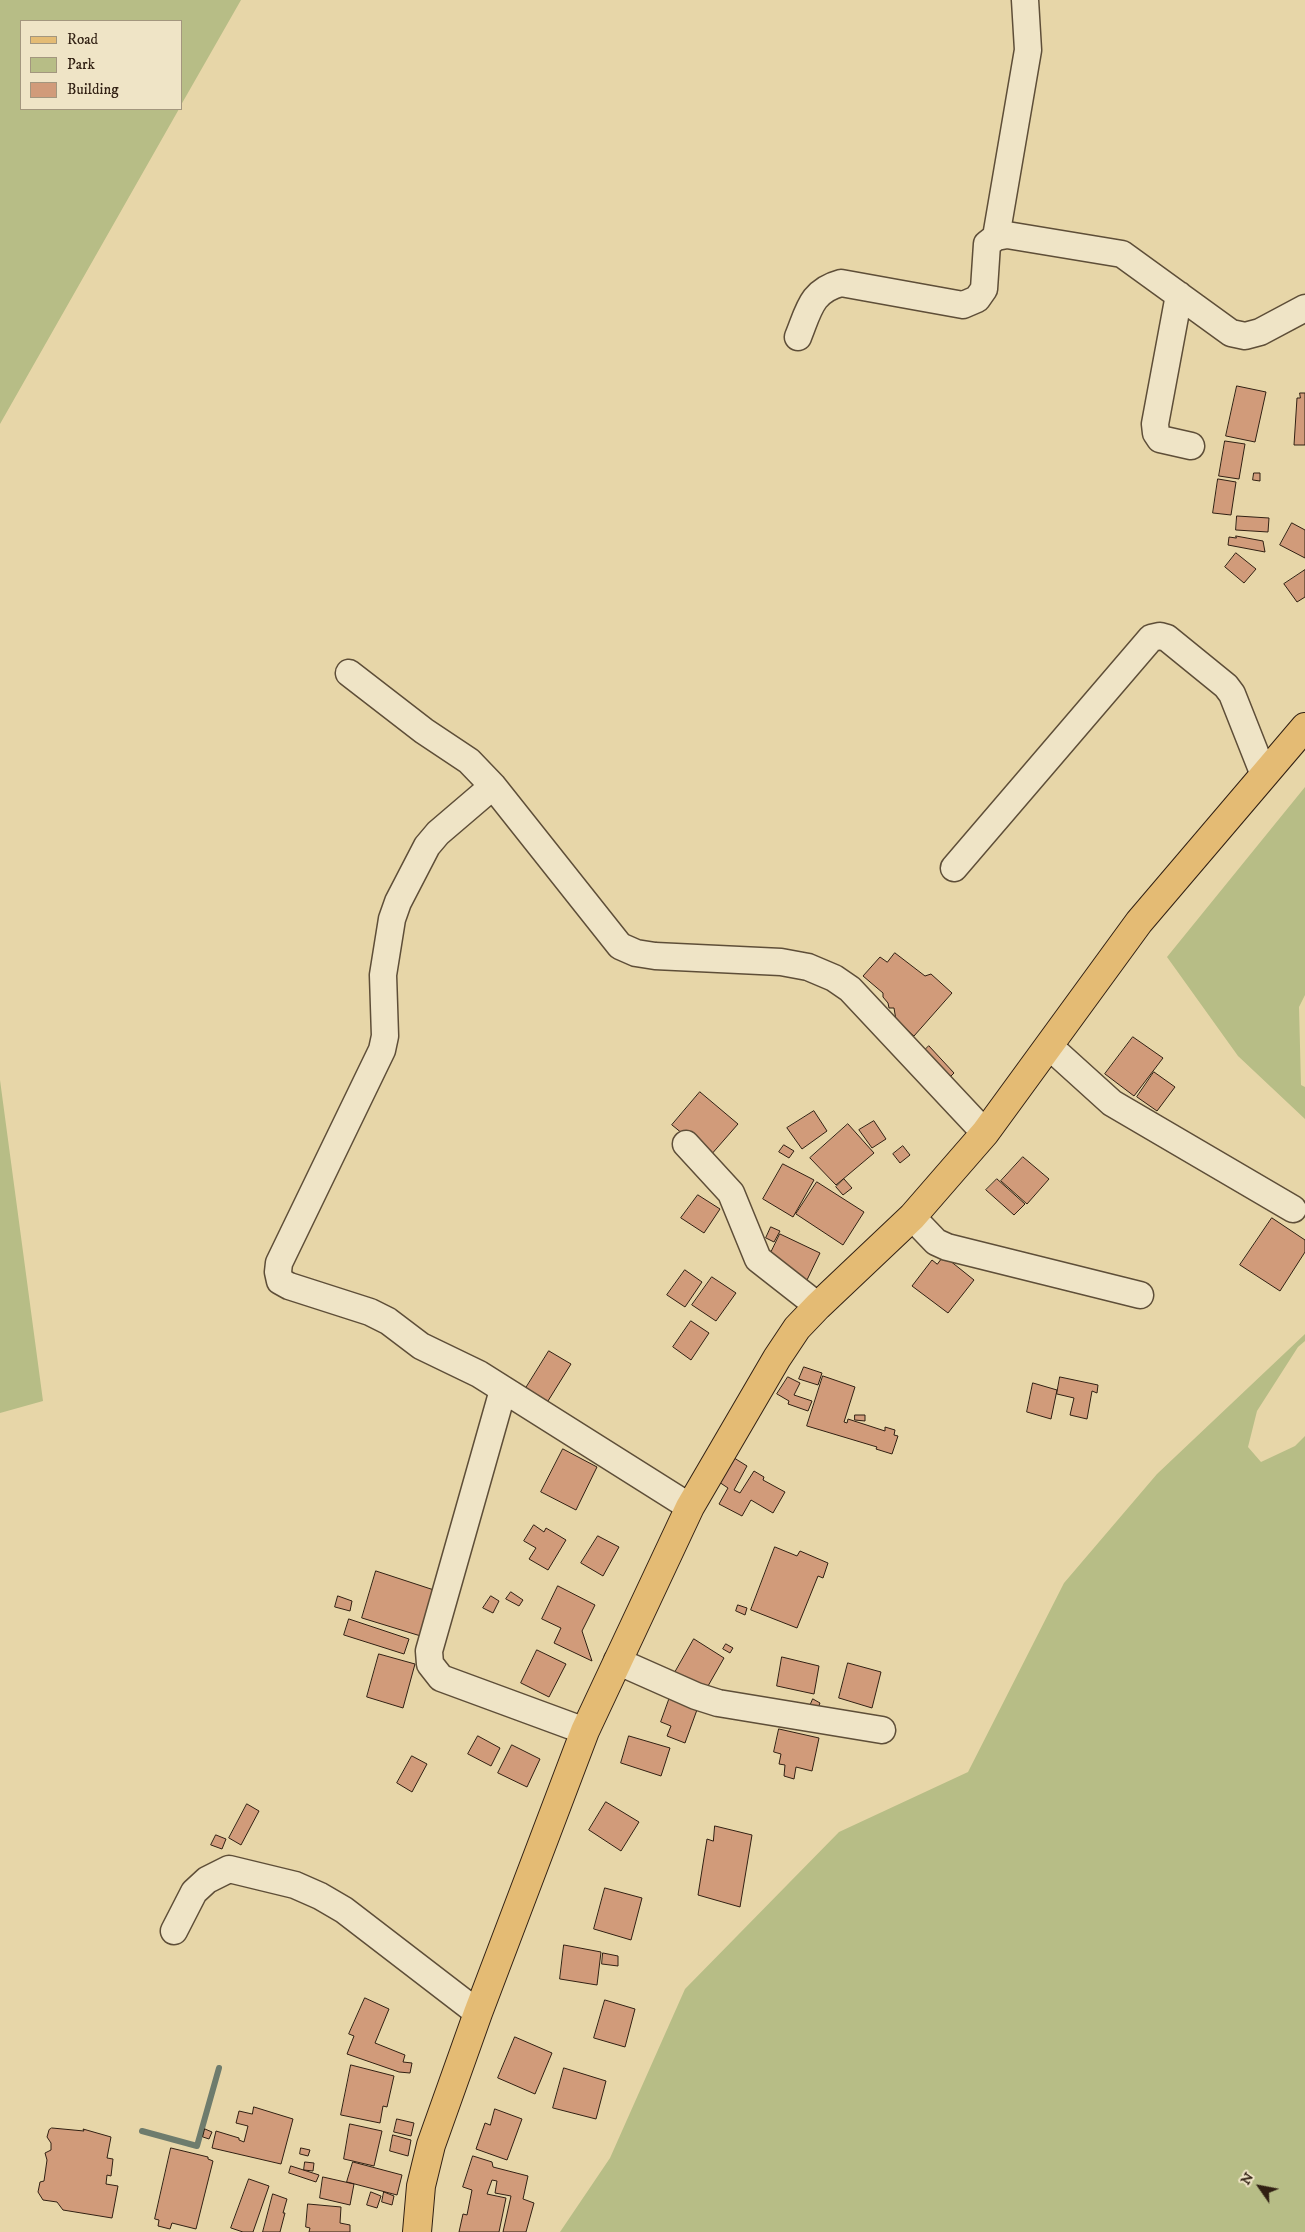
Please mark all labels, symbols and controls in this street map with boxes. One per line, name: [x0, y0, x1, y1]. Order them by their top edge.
legend: [20, 20, 182, 110]
text: Road: [67, 30, 98, 49]
text: Park: [67, 55, 95, 74]
text: Building: [67, 80, 119, 99]
north arrow: [1235, 2162, 1285, 2212]
text: N: [1237, 2169, 1258, 2189]

